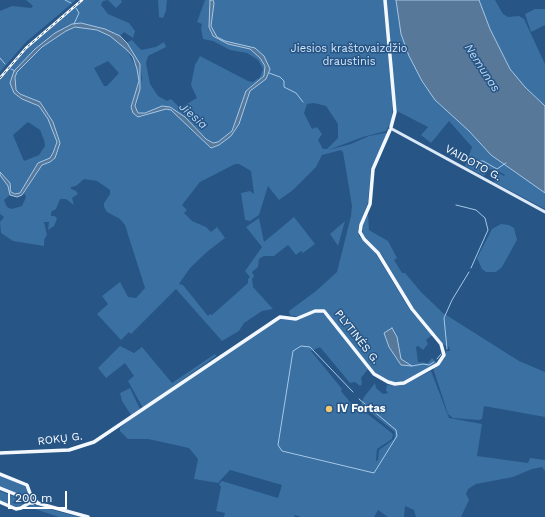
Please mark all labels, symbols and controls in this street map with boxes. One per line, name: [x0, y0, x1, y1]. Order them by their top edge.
water label: Nemunas: [461, 41, 503, 95]
park label: Jiesios kraštovaizdžio draustinis: [291, 42, 407, 68]
water label: Jiesia: [176, 100, 210, 132]
street label: VAIDOTO G.: [443, 142, 503, 184]
street label: PLYTINĖS G.: [332, 307, 382, 367]
place label: IV Fortas: [337, 402, 386, 416]
marker: IV Fortas: [324, 404, 334, 414]
street label: ROKŲ G.: [37, 430, 83, 448]
scale bar: [10, 483, 69, 509]
text: 200 m: [15, 491, 52, 505]

